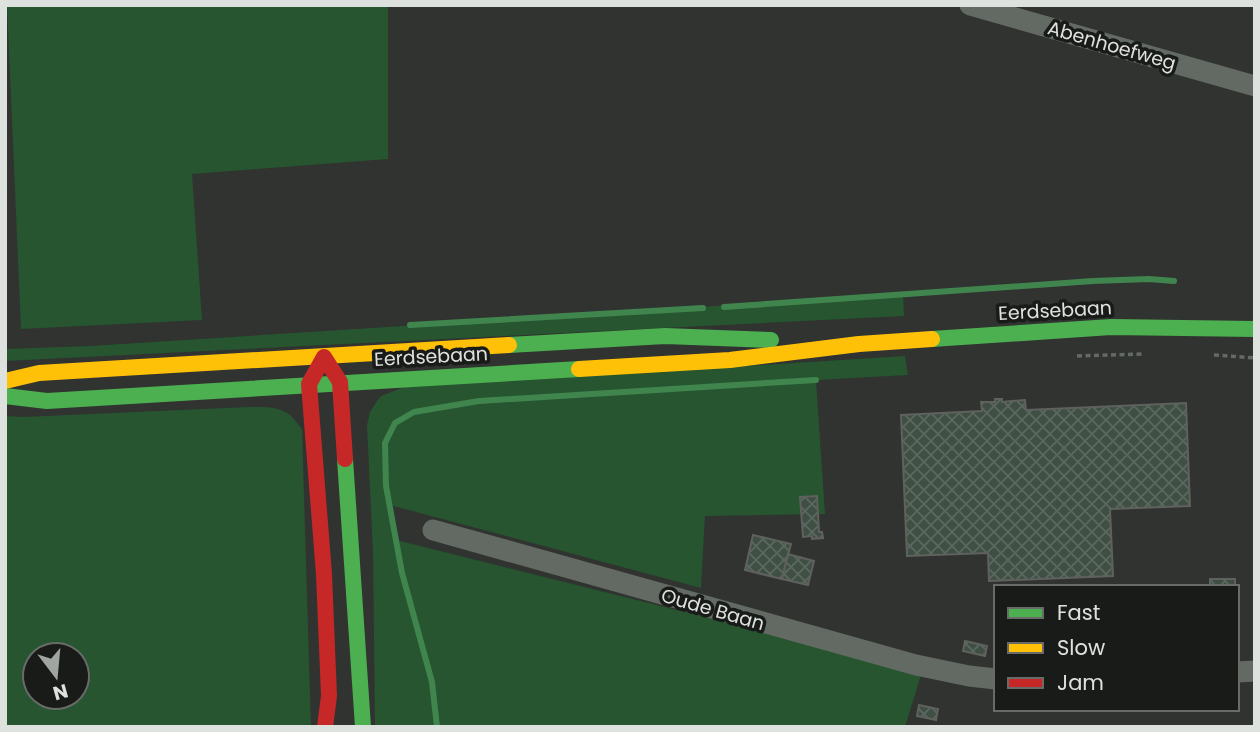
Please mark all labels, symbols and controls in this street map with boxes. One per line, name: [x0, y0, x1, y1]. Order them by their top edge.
street label: Abenhoefweg: [1045, 14, 1179, 77]
street label: Eerdsebaan: [997, 294, 1113, 327]
street label: Eerdsebaan: [373, 340, 489, 373]
street label: Oude Baan: [658, 582, 768, 637]
legend: [994, 585, 1239, 711]
text: Fast: [1057, 598, 1100, 627]
text: Slow: [1057, 633, 1105, 662]
north arrow: [21, 641, 91, 711]
text: Jam: [1057, 668, 1104, 697]
text: N: [50, 677, 71, 707]

